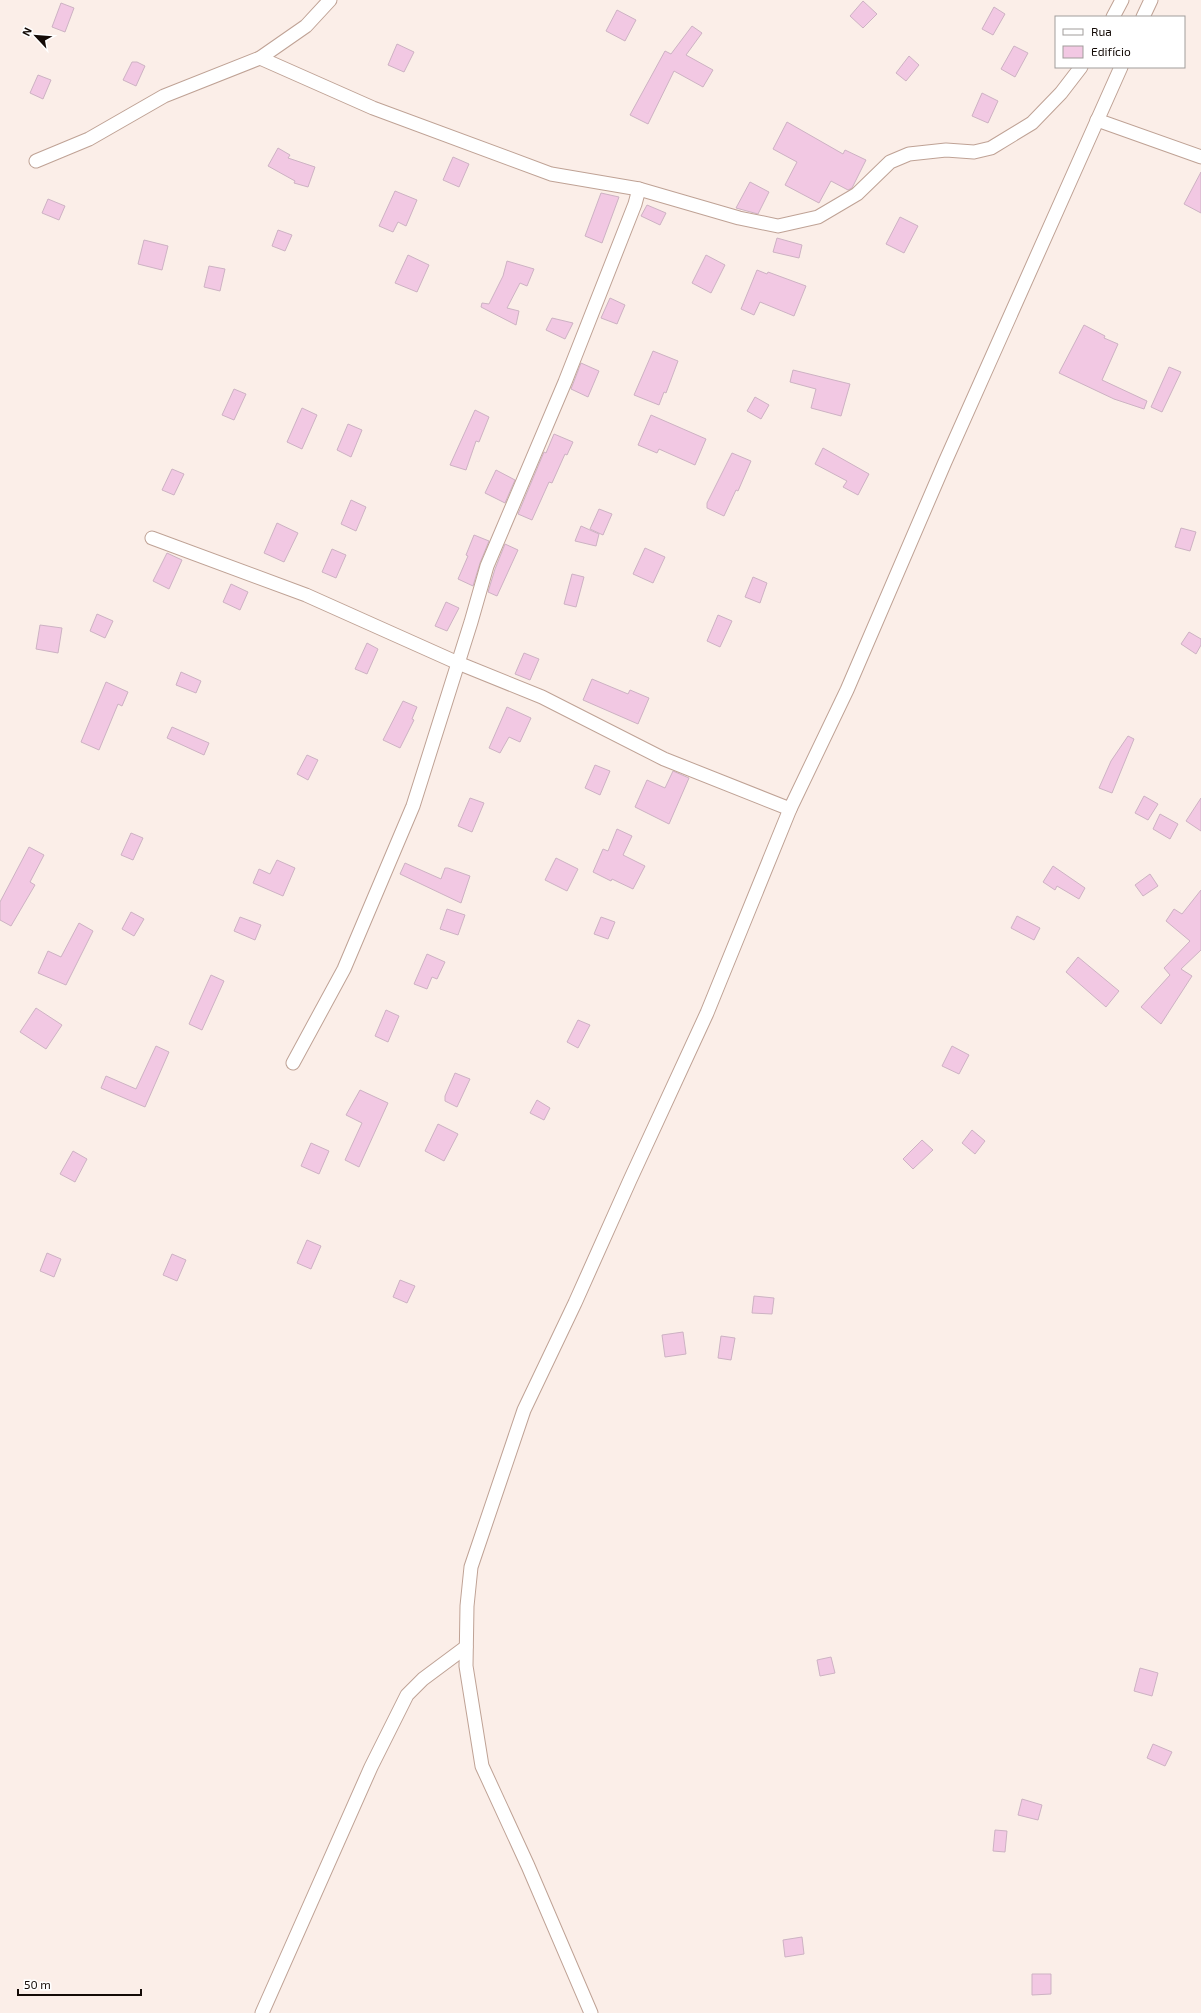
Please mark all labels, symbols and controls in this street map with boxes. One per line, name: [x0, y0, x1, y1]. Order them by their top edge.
north arrow: [16, 16, 56, 56]
legend: [1055, 16, 1185, 68]
text: Rua: [1091, 24, 1112, 38]
text: N: [19, 25, 34, 38]
text: Edifício: [1091, 44, 1131, 58]
scale bar: [18, 1971, 141, 1997]
text: 50 m: [24, 1977, 51, 1991]

